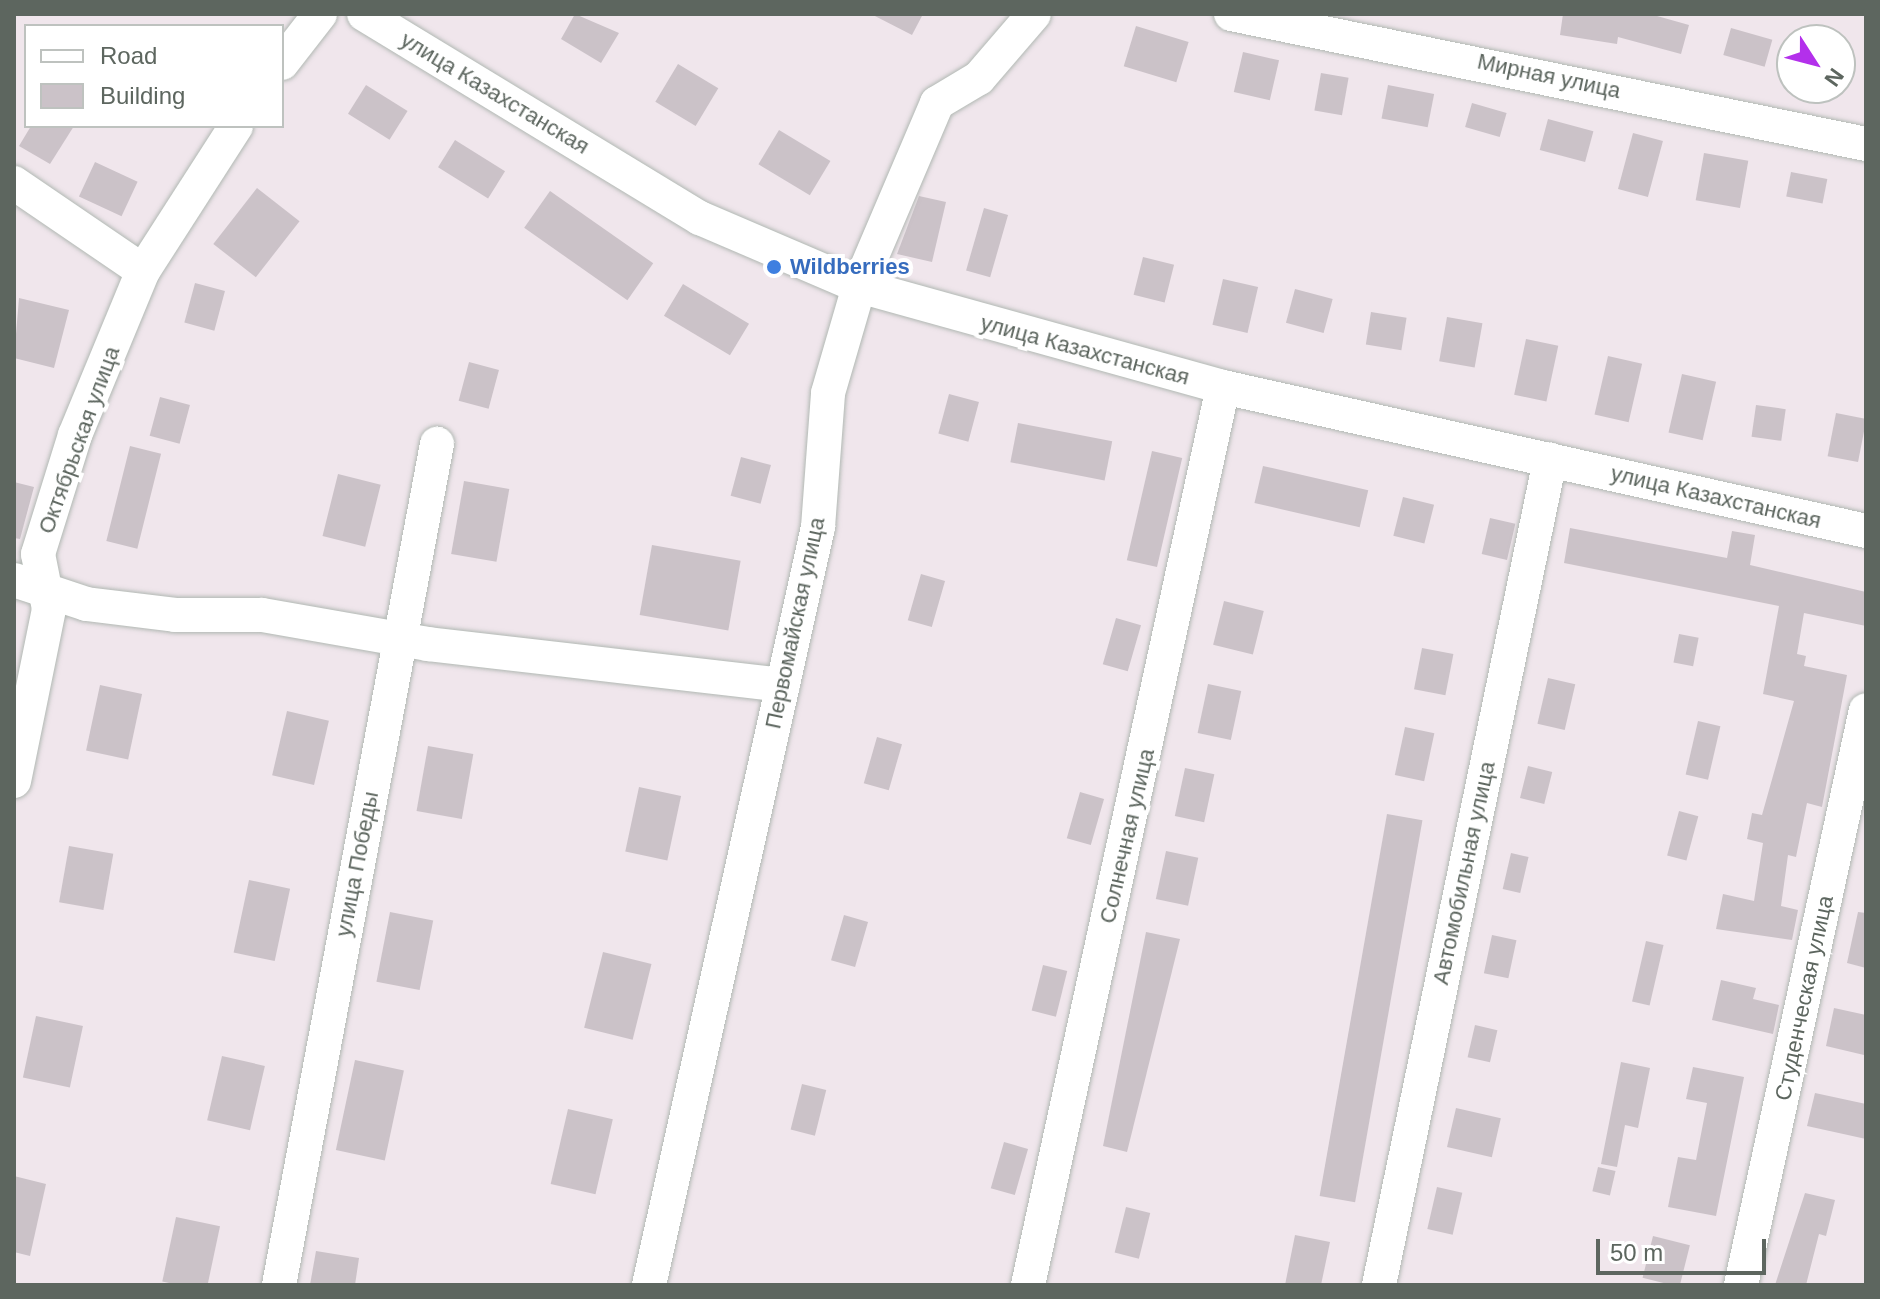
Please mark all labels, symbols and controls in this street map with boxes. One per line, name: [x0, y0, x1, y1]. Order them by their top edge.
legend: [24, 24, 284, 128]
north arrow: [1776, 24, 1856, 104]
street label: улица Казахстанская: [396, 26, 594, 160]
text: Road: [100, 42, 157, 69]
street label: Мирная улица: [1475, 48, 1623, 104]
text: N: [1819, 63, 1849, 91]
text: Building: [100, 82, 185, 109]
place label: Wildberries: [790, 254, 910, 280]
marker: Wildberries: [765, 258, 783, 276]
street label: улица Казахстанская: [978, 309, 1192, 391]
street label: Октябрьская улица: [33, 343, 125, 537]
street label: улица Казахстанская: [1608, 460, 1824, 534]
street label: Первомайская улица: [760, 515, 830, 731]
street label: Солнечная улица: [1094, 746, 1160, 926]
street label: Автомобильная улица: [1427, 759, 1501, 987]
street label: улица Победы: [330, 789, 384, 939]
street label: Студенческая улица: [1769, 893, 1839, 1103]
scale bar: [1600, 1223, 1770, 1273]
text: 50 m: [1610, 1239, 1663, 1266]

